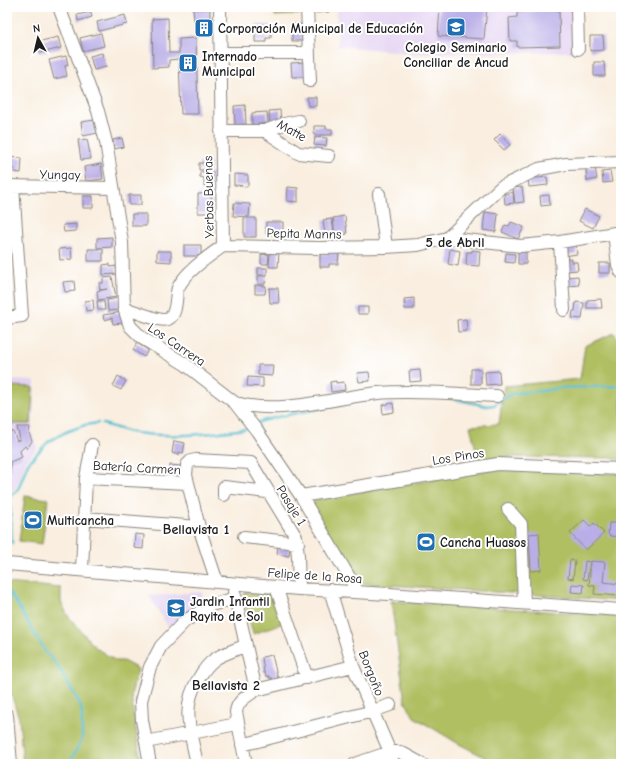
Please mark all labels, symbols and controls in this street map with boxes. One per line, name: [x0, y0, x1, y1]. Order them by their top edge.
school or university icon: Colegio Seminario Conciliar de Ancud: [445, 16, 467, 38]
building icon: Corporación Municipal de Educación: [193, 17, 215, 39]
north arrow: [18, 18, 58, 58]
place label: Corporación Municipal de Educación: [218, 21, 423, 36]
text: N: [32, 22, 41, 36]
place label: Colegio Seminario Conciliar de Ancud: [403, 40, 509, 70]
place label: Internado Municipal: [202, 49, 257, 79]
building icon: Internado Municipal: [177, 52, 199, 74]
street label: Matte: [274, 116, 309, 145]
street label: Yerbas Buenas: [200, 156, 217, 238]
street label: Yungay: [39, 167, 81, 182]
street label: Pepita Manns: [266, 225, 342, 242]
district label: 5 de Abril: [425, 234, 485, 251]
street label: Los Carrera: [145, 320, 208, 369]
street label: Los Pinos: [431, 445, 485, 468]
street label: Batería Carmen: [93, 458, 181, 477]
street label: Pasaje 1: [273, 482, 310, 528]
sports icon: Multicancha: [22, 509, 44, 531]
place label: Multicancha: [47, 513, 114, 528]
district label: Bellavista 1: [163, 521, 229, 538]
sports icon: Cancha Huasos: [415, 531, 437, 553]
place label: Cancha Huasos: [440, 535, 527, 550]
street label: Felipe de la Rosa: [267, 565, 363, 586]
place label: Jardin Infantil Rayito de Sol: [190, 594, 270, 624]
school or university icon: Jardin Infantil Rayito de Sol: [165, 597, 187, 619]
street label: Borgoño: [356, 648, 387, 698]
district label: Bellavista 2: [192, 677, 260, 694]

